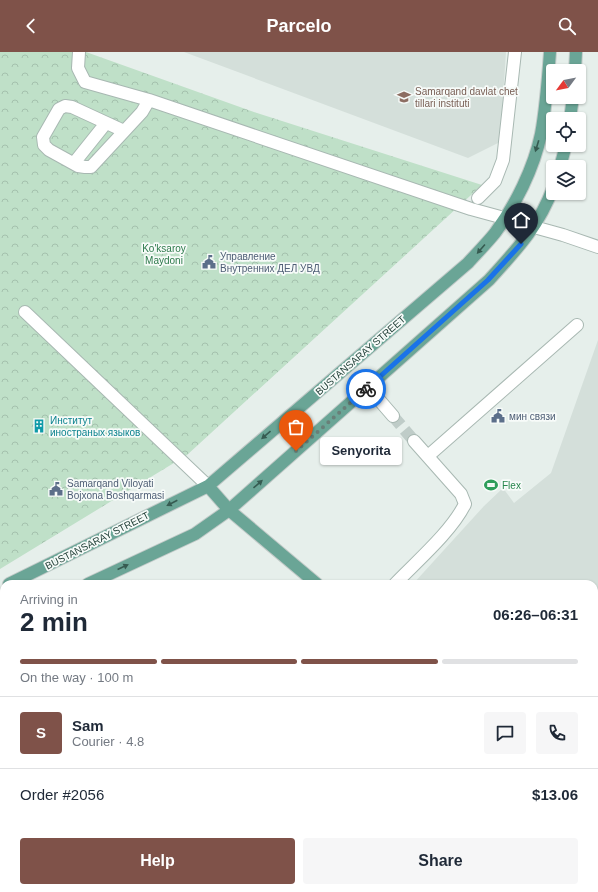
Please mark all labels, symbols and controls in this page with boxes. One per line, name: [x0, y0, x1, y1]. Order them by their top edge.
icon: back: [20, 15, 42, 37]
icon: search: [556, 15, 578, 37]
text: Parcelo: [266, 16, 332, 36]
north arrow: [546, 64, 586, 104]
map controls: [546, 64, 586, 200]
place label: Samarqand davlat chet tillari instituti: [415, 86, 518, 109]
school or university icon: Samarqand davlat chet tillari instituti: [396, 89, 412, 105]
button: locate: [546, 112, 586, 152]
one-way arrow: [534, 140, 540, 152]
button: layers: [546, 160, 586, 200]
pin: [504, 203, 538, 244]
icon: home: [510, 209, 532, 231]
park label: Ko'ksaroy Maydoni: [142, 243, 186, 266]
one-way arrow: [476, 244, 485, 254]
place label: Управление Внутренних ДЕЛ УВД: [220, 251, 320, 274]
public building icon: Управление Внутренних ДЕЛ УВД: [201, 254, 217, 270]
street label: BUSTANSARAY STREET: [313, 313, 407, 397]
courier: [346, 369, 386, 409]
icon: bike: [355, 378, 377, 400]
public building icon: мин связи: [490, 408, 506, 424]
pin: [279, 410, 313, 451]
place label: мин связи: [509, 411, 556, 422]
place label: Институт иностраных языков: [50, 415, 140, 438]
icon: bag: [285, 416, 307, 438]
building icon: Институт иностраных языков: [31, 418, 47, 434]
one-way arrow: [261, 431, 272, 440]
callout: Senyorita: [320, 437, 402, 465]
text: Senyorita: [331, 443, 391, 458]
sports icon: Flex: [483, 477, 499, 493]
place label: Samarqand Viloyati Bojxona Boshqarmasi: [67, 478, 164, 501]
one-way arrow: [253, 480, 263, 489]
place label: Flex: [502, 480, 521, 491]
public building icon: Samarqand Viloyati Bojxona Boshqarmasi: [48, 481, 64, 497]
one-way arrow: [167, 499, 178, 506]
street label: BUSTANSARAY STREET: [43, 509, 151, 571]
one-way arrow: [117, 564, 129, 570]
text: Arriving in: [20, 592, 78, 607]
text: 06:26–06:31: [493, 606, 578, 623]
text: 2 min: [20, 607, 88, 637]
text: On the way · 100 m: [20, 670, 133, 685]
button: chat: [484, 712, 526, 754]
button: phone: [536, 712, 578, 754]
text: Sam: [72, 717, 104, 734]
text: S: [36, 724, 46, 741]
text: Courier · 4.8: [72, 734, 144, 749]
text: Order #2056: [20, 786, 104, 803]
text: $13.06: [532, 786, 578, 803]
button: Help: [20, 838, 295, 884]
button: Share: [303, 838, 578, 884]

